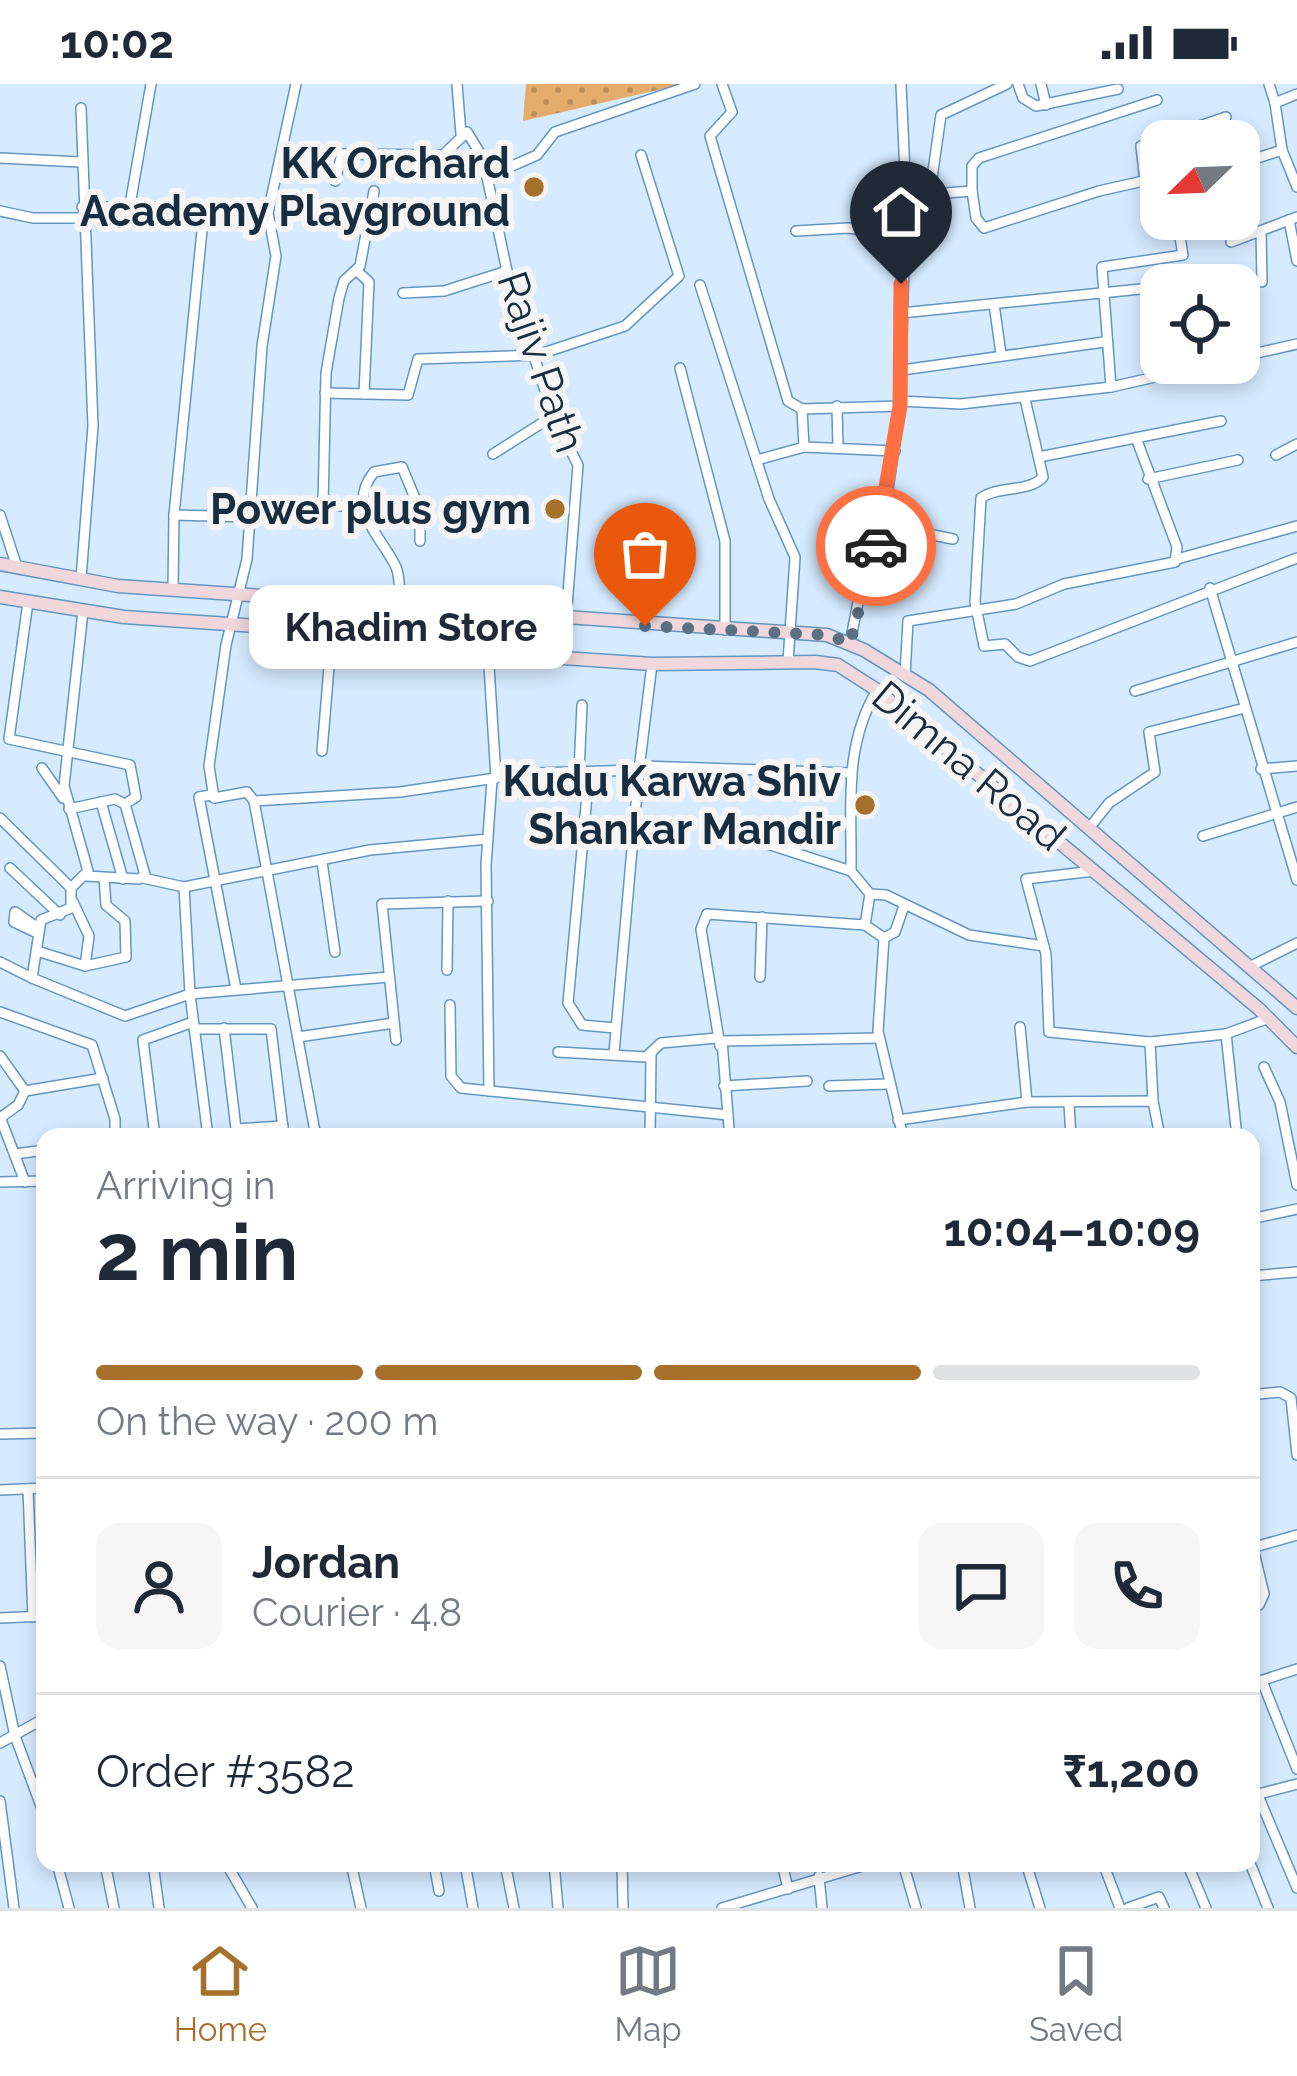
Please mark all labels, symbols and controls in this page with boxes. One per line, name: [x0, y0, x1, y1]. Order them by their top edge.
text: 10:02: [60, 16, 174, 69]
north arrow: [1140, 120, 1260, 240]
map controls: [1140, 120, 1260, 384]
place label: KK Orchard Academy Playground: [80, 139, 510, 236]
pin: [850, 161, 952, 284]
marker: KK Orchard Academy Playground: [521, 174, 547, 200]
icon: home: [868, 179, 934, 245]
button: locate: [1140, 264, 1260, 384]
street label: Rajiv Path: [487, 265, 595, 459]
place label: Power plus gym: [210, 485, 531, 534]
courier: [816, 486, 936, 606]
marker: Power plus gym: [542, 496, 568, 522]
pin: [594, 503, 696, 626]
icon: car: [843, 513, 909, 579]
icon: bag: [612, 521, 678, 587]
callout: Khadim Store: [249, 584, 573, 668]
text: Khadim Store: [285, 604, 537, 650]
street label: Dimna Road: [863, 671, 1075, 861]
place label: Kudu Karwa Shiv Shankar Mandir: [503, 757, 841, 854]
marker: Kudu Karwa Shiv Shankar Mandir: [852, 792, 878, 818]
text: Arriving in: [96, 1162, 276, 1208]
text: 10:04–10:09: [943, 1204, 1200, 1257]
text: 2 min: [96, 1207, 298, 1298]
text: On the way · 200 m: [96, 1398, 438, 1444]
button: person: [96, 1523, 222, 1649]
button: chat: [918, 1523, 1044, 1649]
button: phone: [1074, 1523, 1200, 1649]
text: Jordan: [252, 1536, 400, 1589]
text: Courier · 4.8: [252, 1589, 462, 1635]
text: Order #3582: [96, 1745, 355, 1798]
text: ₹1,200: [1063, 1745, 1200, 1798]
tab: Home: [174, 1938, 267, 2049]
tab: Map: [614, 1938, 682, 2049]
tab: Saved: [1029, 1938, 1123, 2049]

